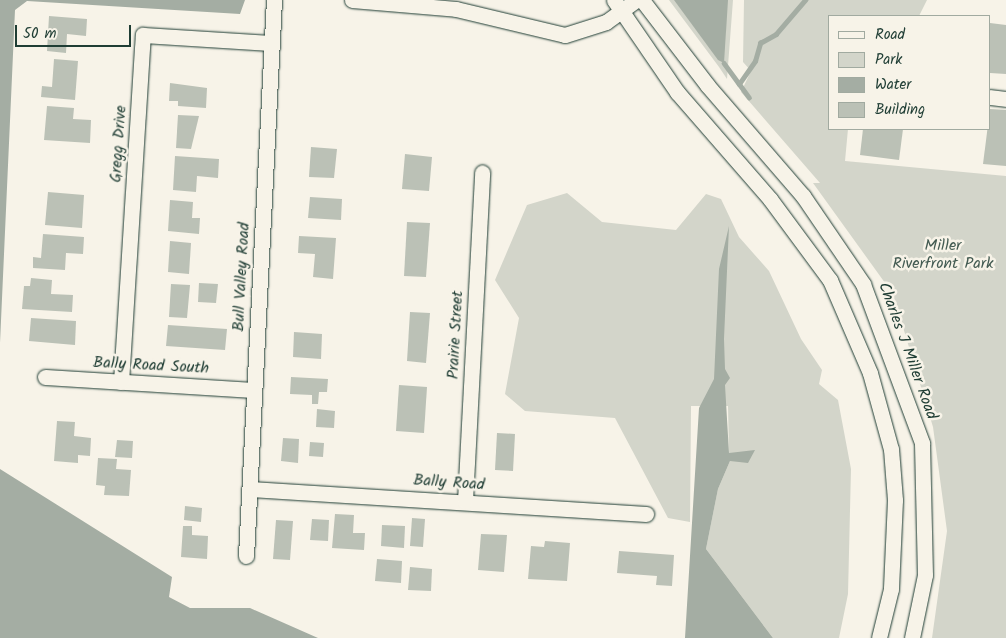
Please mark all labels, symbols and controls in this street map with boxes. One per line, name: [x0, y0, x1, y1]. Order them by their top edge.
scale bar: [18, 15, 134, 47]
legend: [828, 15, 991, 130]
text: 50 m: [23, 22, 57, 46]
text: Road: [875, 23, 905, 47]
text: Park: [875, 48, 902, 72]
text: Water: [875, 73, 911, 97]
text: Building: [875, 98, 925, 122]
street label: Gregg Drive: [107, 105, 131, 183]
street label: Bull Valley Road: [230, 222, 254, 332]
park label: Miller Riverfront Park: [892, 236, 994, 274]
street label: Charles J Miller Road: [873, 280, 941, 422]
street label: Prairie Street: [444, 290, 468, 380]
street label: Bally Road South: [92, 353, 210, 379]
street label: Bally Road: [413, 471, 485, 495]

